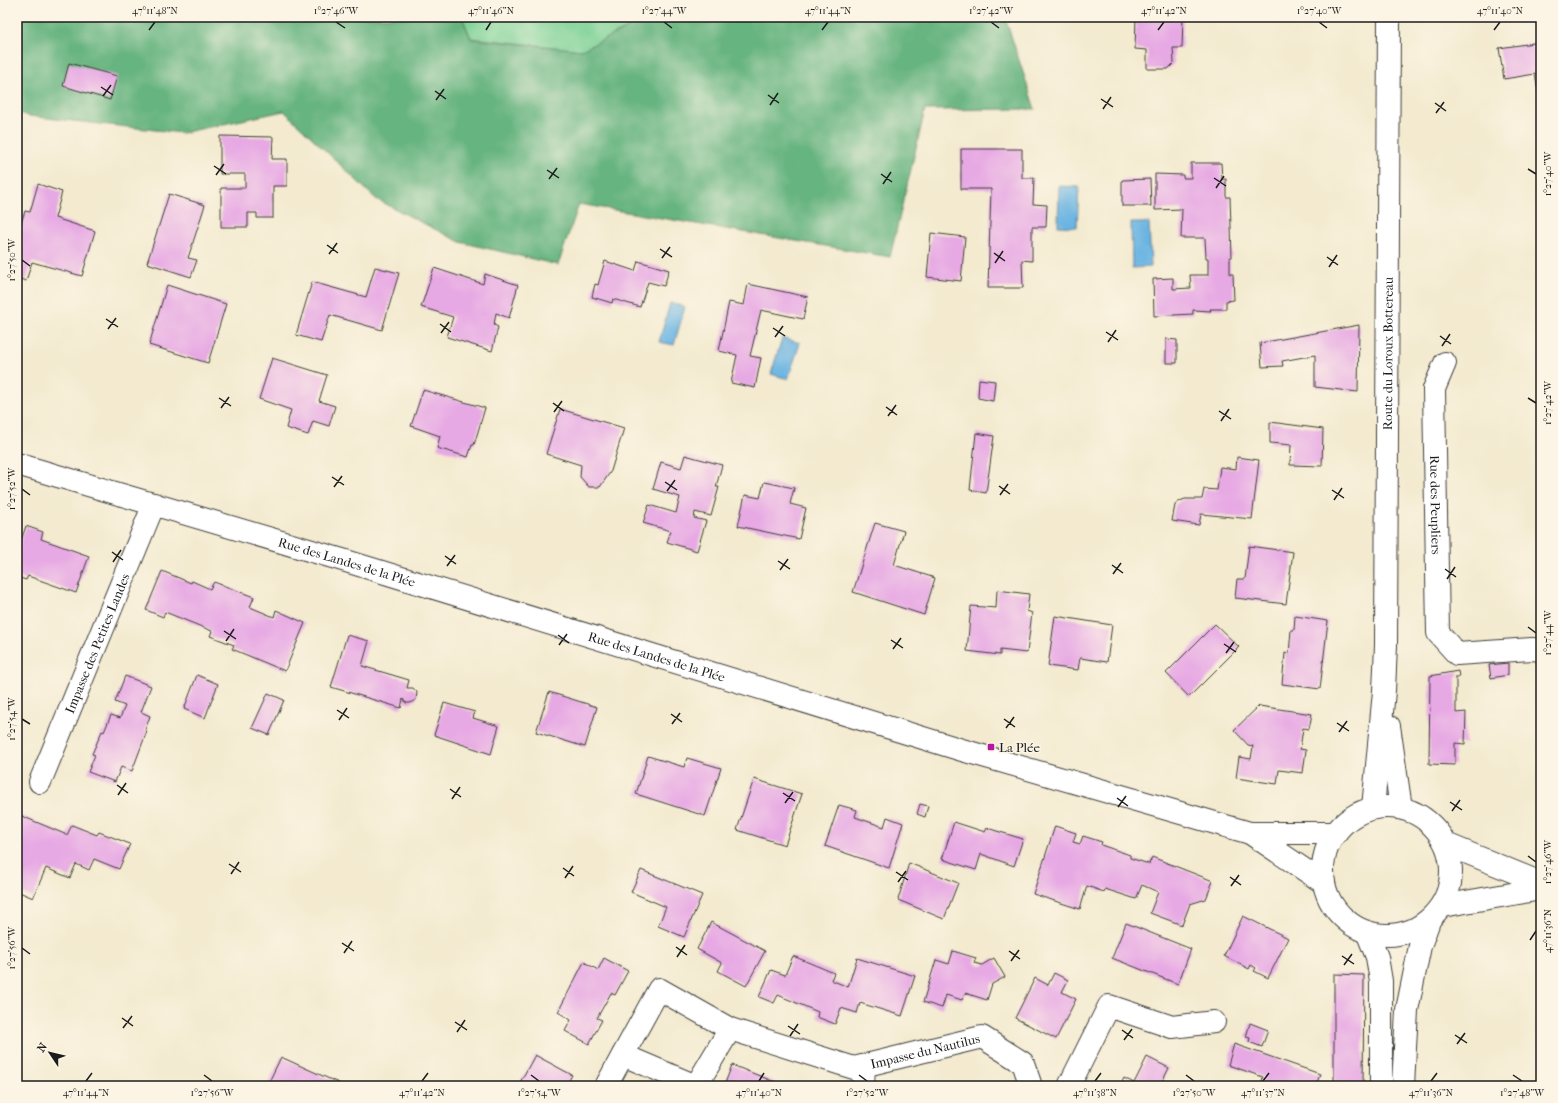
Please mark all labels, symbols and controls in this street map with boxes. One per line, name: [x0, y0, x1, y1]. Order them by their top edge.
text: 47°11'48"N: [132, 5, 178, 17]
text: 1°27'46"W: [314, 5, 359, 17]
text: 47°11'46"N: [468, 5, 514, 17]
text: 1°27'44"W: [642, 5, 688, 17]
text: 47°11'44"N: [805, 5, 852, 17]
text: 1°27'42"W: [969, 5, 1014, 17]
text: 47°11'42"N: [1141, 5, 1187, 17]
text: 1°27'40"W: [1297, 5, 1342, 17]
text: 47°11'40"N: [1477, 5, 1524, 17]
text: 1°27'40"W: [1542, 151, 1554, 196]
text: 1°27'50"W: [6, 237, 18, 281]
street label: Route du Loroux Bottereau: [1380, 276, 1395, 430]
text: 1°27'42"W: [1542, 380, 1554, 425]
street label: Rue des Peupliers: [1428, 455, 1444, 555]
text: 1°27'52"W: [6, 467, 18, 510]
street label: Rue des Landes de la Plée: [277, 534, 418, 590]
street label: Impasse des Petites Landes: [62, 571, 132, 715]
text: 1°27'44"W: [1542, 609, 1554, 655]
street label: Rue des Landes de la Plée: [586, 628, 728, 685]
text: 1°27'54"W: [6, 696, 18, 741]
place label: La Plée: [999, 740, 1040, 755]
marker: La Plée: [986, 742, 996, 752]
text: 1°27'46"W: [1542, 839, 1554, 884]
text: 47°11'36"N: [1542, 908, 1554, 953]
text: 1°27'56"W: [6, 925, 18, 969]
street label: Impasse du Nautilus: [869, 1030, 981, 1071]
north arrow: [30, 1033, 70, 1073]
text: N: [34, 1040, 50, 1055]
text: 47°11'44"N: [63, 1087, 110, 1099]
text: 1°27'56"W: [191, 1087, 235, 1099]
text: 47°11'42"N: [399, 1087, 445, 1099]
text: 1°27'54"W: [517, 1087, 562, 1099]
text: 47°11'40"N: [736, 1087, 783, 1099]
text: 1°27'52"W: [846, 1087, 889, 1099]
text: 47°11'38"N: [1073, 1087, 1117, 1099]
text: 1°27'50"W: [1173, 1087, 1217, 1099]
text: 47°11'37"N: [1241, 1087, 1285, 1099]
text: 47°11'36"N: [1409, 1087, 1454, 1099]
text: 1°27'48"W: [1500, 1087, 1545, 1099]

